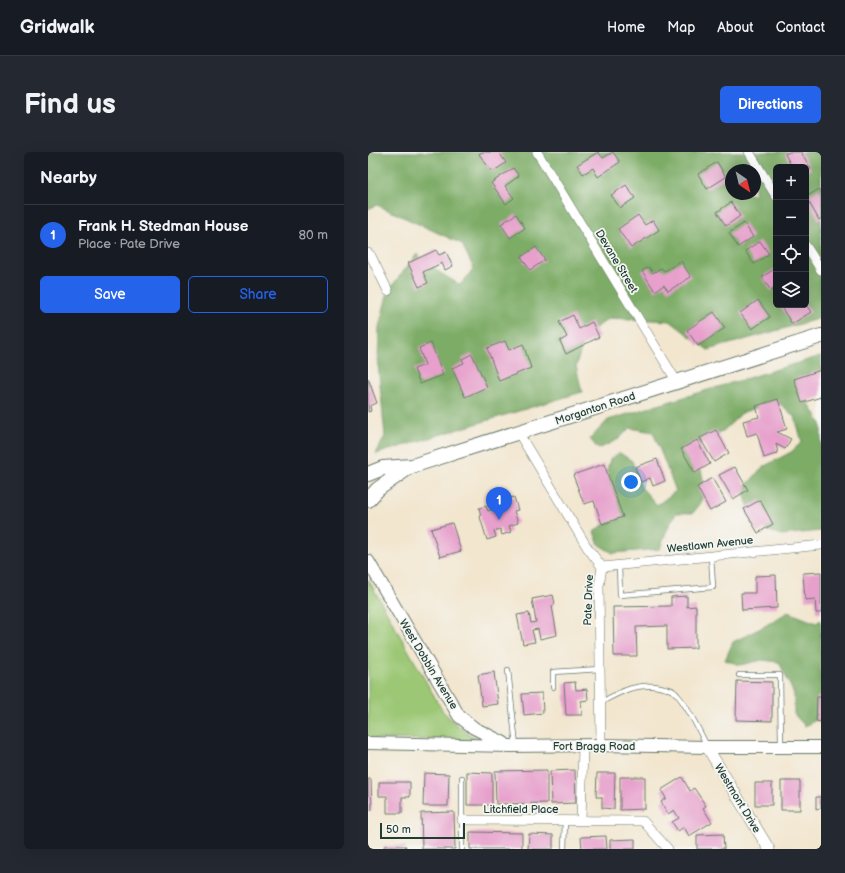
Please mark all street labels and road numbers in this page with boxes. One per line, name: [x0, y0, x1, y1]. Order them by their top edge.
street label: Devane Street: [593, 227, 641, 296]
street label: Morganton Road: [554, 389, 637, 428]
street label: Westlawn Avenue: [666, 533, 754, 555]
street label: Pate Drive: [581, 574, 596, 626]
street label: West Dobbin Avenue: [397, 617, 461, 712]
street label: Fort Bragg Road: [553, 740, 635, 753]
street label: Westmont Drive: [712, 761, 764, 836]
street label: Litchfield Place: [483, 803, 559, 816]

